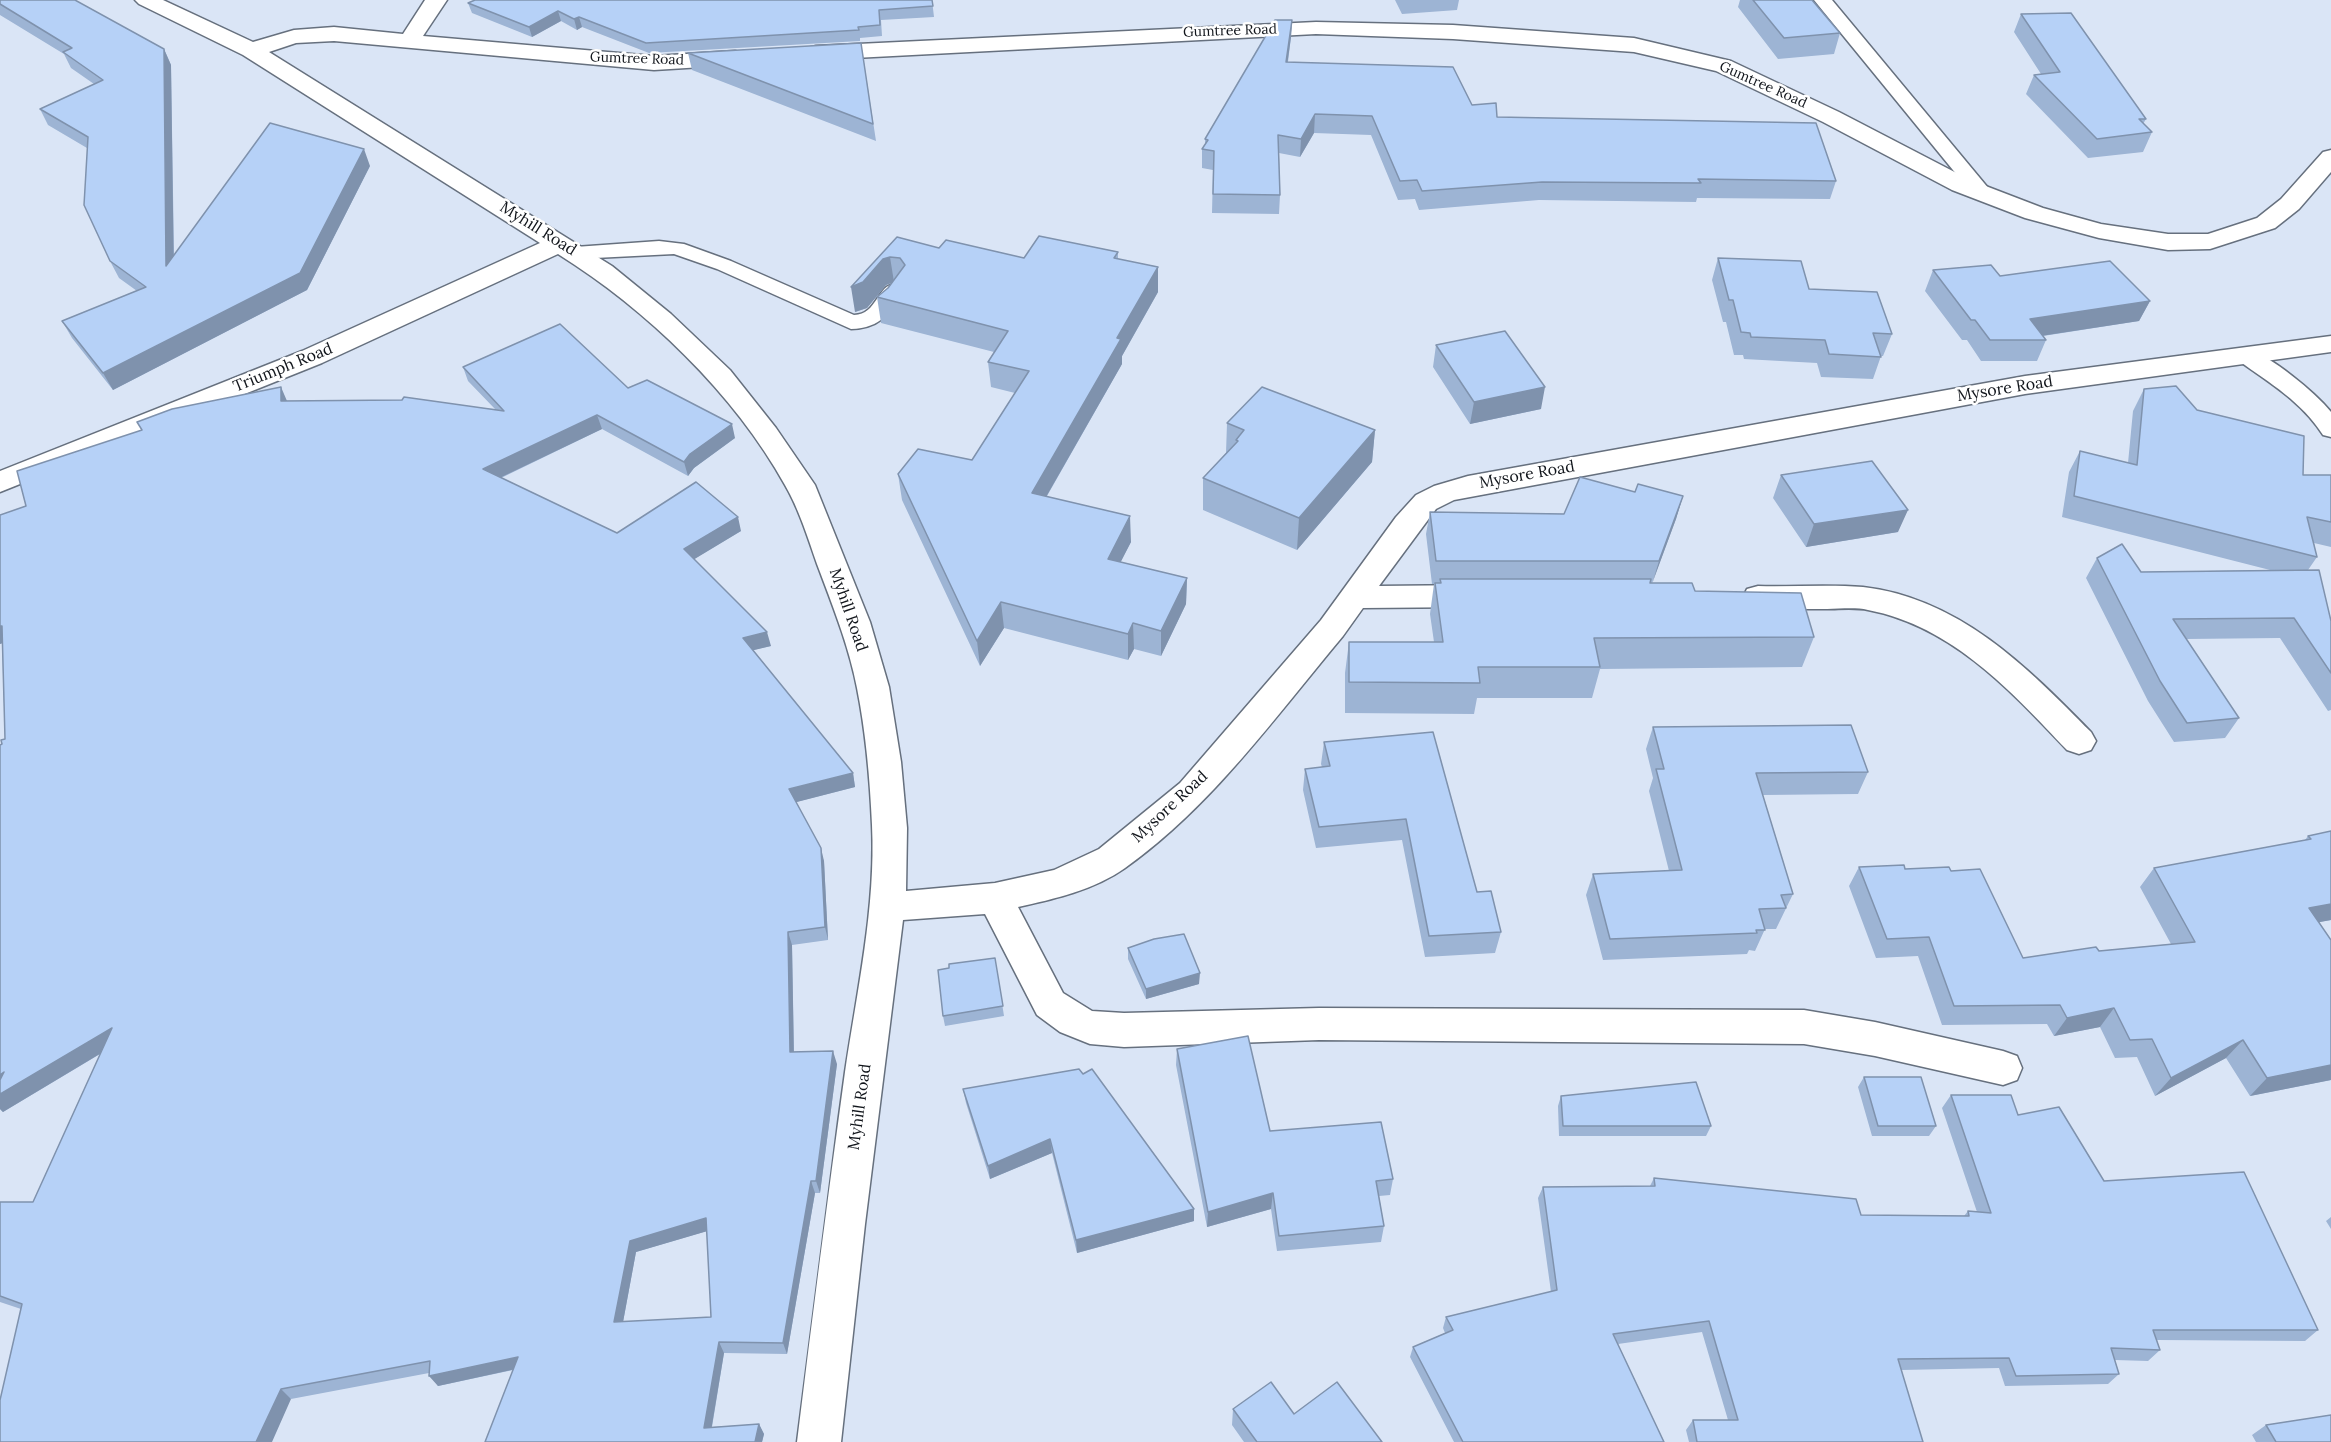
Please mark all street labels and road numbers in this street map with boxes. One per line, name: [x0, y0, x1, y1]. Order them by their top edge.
street label: Gumtree Road: [1183, 21, 1277, 41]
street label: Gumtree Road: [590, 49, 684, 69]
street label: Gumtree Road: [1717, 58, 1809, 112]
street label: Myhill Road: [496, 198, 580, 260]
street label: Triumph Road: [230, 339, 336, 397]
street label: Mysore Road: [1956, 372, 2054, 406]
street label: Mysore Road: [1478, 457, 1576, 493]
street label: Myhill Road: [825, 566, 871, 654]
street label: Mysore Road: [1128, 767, 1212, 847]
street label: Myhill Road: [844, 1063, 876, 1151]

